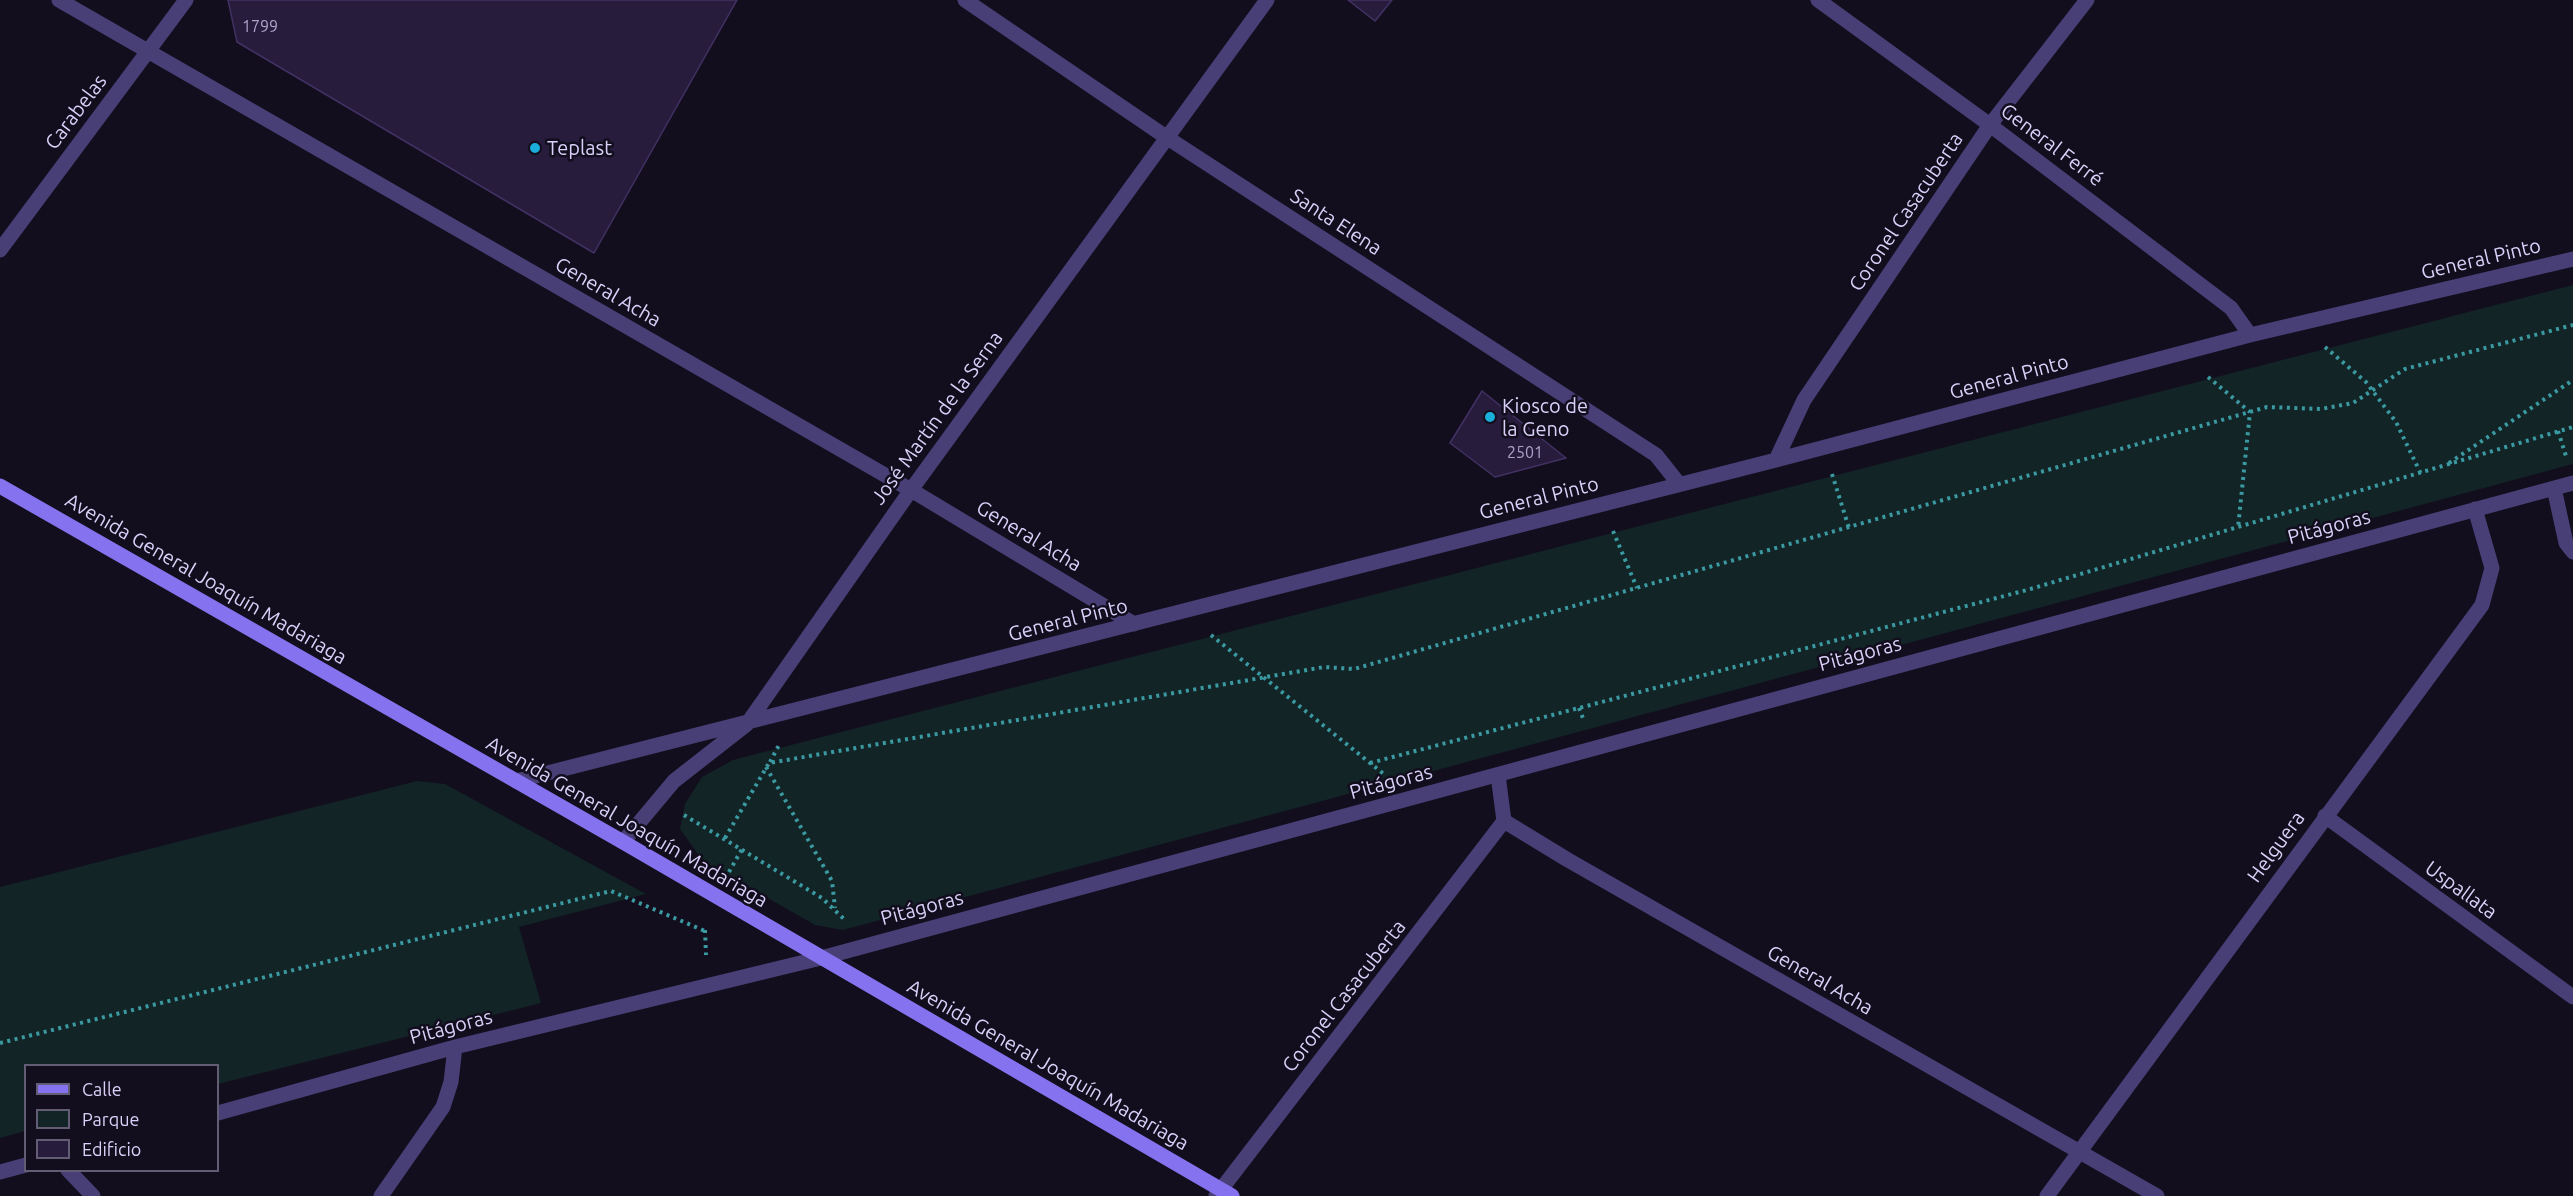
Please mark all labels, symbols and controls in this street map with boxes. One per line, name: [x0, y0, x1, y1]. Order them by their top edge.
house number: 1799: [242, 17, 278, 37]
street label: Carabelas: [40, 70, 112, 154]
street label: General Ferré: [1996, 99, 2108, 191]
street label: Coronel Casacuberta: [1844, 128, 1968, 296]
place label: Teplast: [547, 136, 612, 160]
marker: Teplast: [528, 141, 542, 155]
street label: Santa Elena: [1286, 184, 1386, 260]
street label: General Pinto: [2419, 234, 2543, 284]
street label: General Acha: [551, 252, 665, 332]
street label: José Martín de la Serna: [866, 327, 1008, 509]
street label: General Pinto: [1947, 350, 2071, 404]
place label: Kiosco de la Geno: [1502, 394, 1588, 441]
marker: Kiosco de la Geno: [1483, 410, 1497, 424]
house number: 2501: [1507, 443, 1543, 463]
street label: General Pinto: [1477, 472, 1601, 524]
street label: Avenida General Joaquín Madariaga: [61, 488, 351, 670]
street label: General Acha: [972, 495, 1086, 577]
street label: Pitágoras: [2285, 504, 2373, 550]
street label: General Pinto: [1006, 594, 1130, 646]
street label: Pitágoras: [1816, 631, 1904, 677]
street label: Avenida General Joaquín Madariaga: [482, 731, 772, 913]
street label: Pitágoras: [1347, 759, 1435, 805]
street label: Helguera: [2242, 807, 2310, 887]
street label: Uspallata: [2420, 856, 2502, 924]
street label: Pitágoras: [878, 885, 966, 931]
street label: Coronel Casacuberta: [1277, 915, 1411, 1077]
street label: General Acha: [1763, 940, 1877, 1020]
street label: Avenida General Joaquín Madariaga: [903, 974, 1193, 1156]
street label: Pitágoras: [407, 1004, 495, 1050]
legend: [24, 1064, 219, 1172]
text: Calle: [82, 1079, 122, 1099]
text: Parque: [82, 1109, 139, 1129]
text: Edificio: [82, 1139, 141, 1159]

